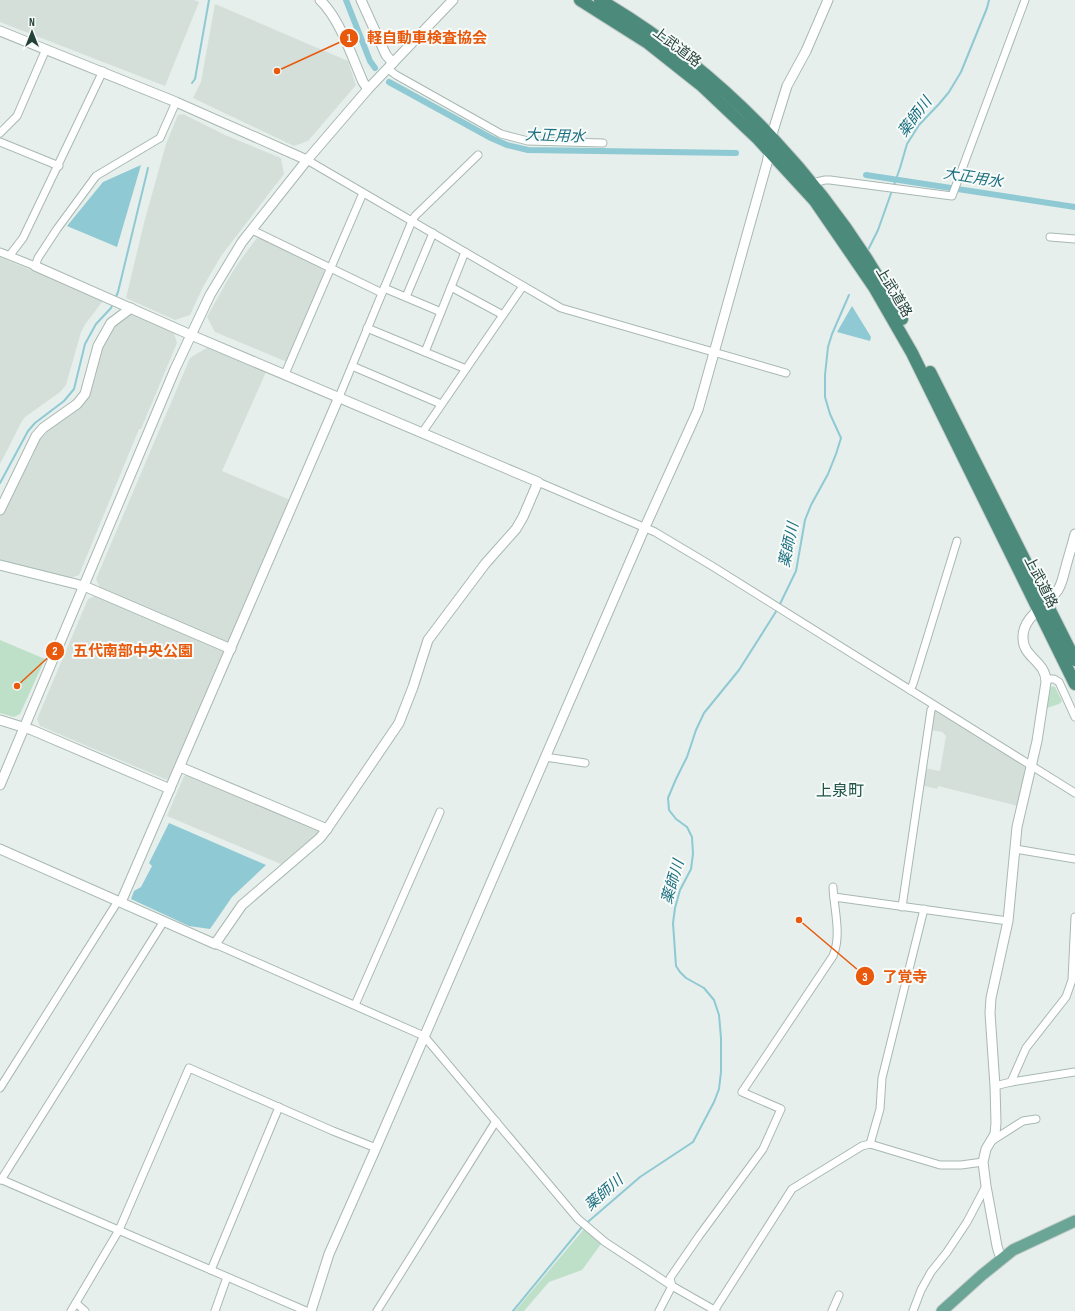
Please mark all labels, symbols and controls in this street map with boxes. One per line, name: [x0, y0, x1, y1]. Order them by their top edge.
north arrow: [12, 12, 52, 52]
text: N: [29, 16, 35, 29]
street label: 上武道路: [650, 23, 704, 71]
callout: 軽自動車検査協会: [339, 24, 495, 51]
text: 軽自動車検査協会: [367, 29, 487, 48]
text: 1: [347, 31, 352, 46]
water label: 薬師川: [894, 92, 937, 141]
water label: 大正用水: [525, 125, 587, 147]
water label: 大正用水: [942, 164, 1006, 192]
street label: 上武道路: [872, 264, 916, 320]
water label: 薬師川: [775, 519, 803, 569]
street label: 上武道路: [1021, 553, 1061, 611]
callout: 五代南部中央公園: [45, 637, 201, 664]
text: 五代南部中央公園: [73, 642, 193, 661]
text: 2: [52, 644, 58, 659]
district label: 上泉町: [816, 782, 864, 801]
water label: 薬師川: [658, 856, 689, 906]
callout: 了覚寺: [855, 963, 936, 990]
text: 了覚寺: [882, 968, 928, 987]
text: 3: [862, 970, 868, 985]
water label: 薬師川: [581, 1170, 629, 1215]

